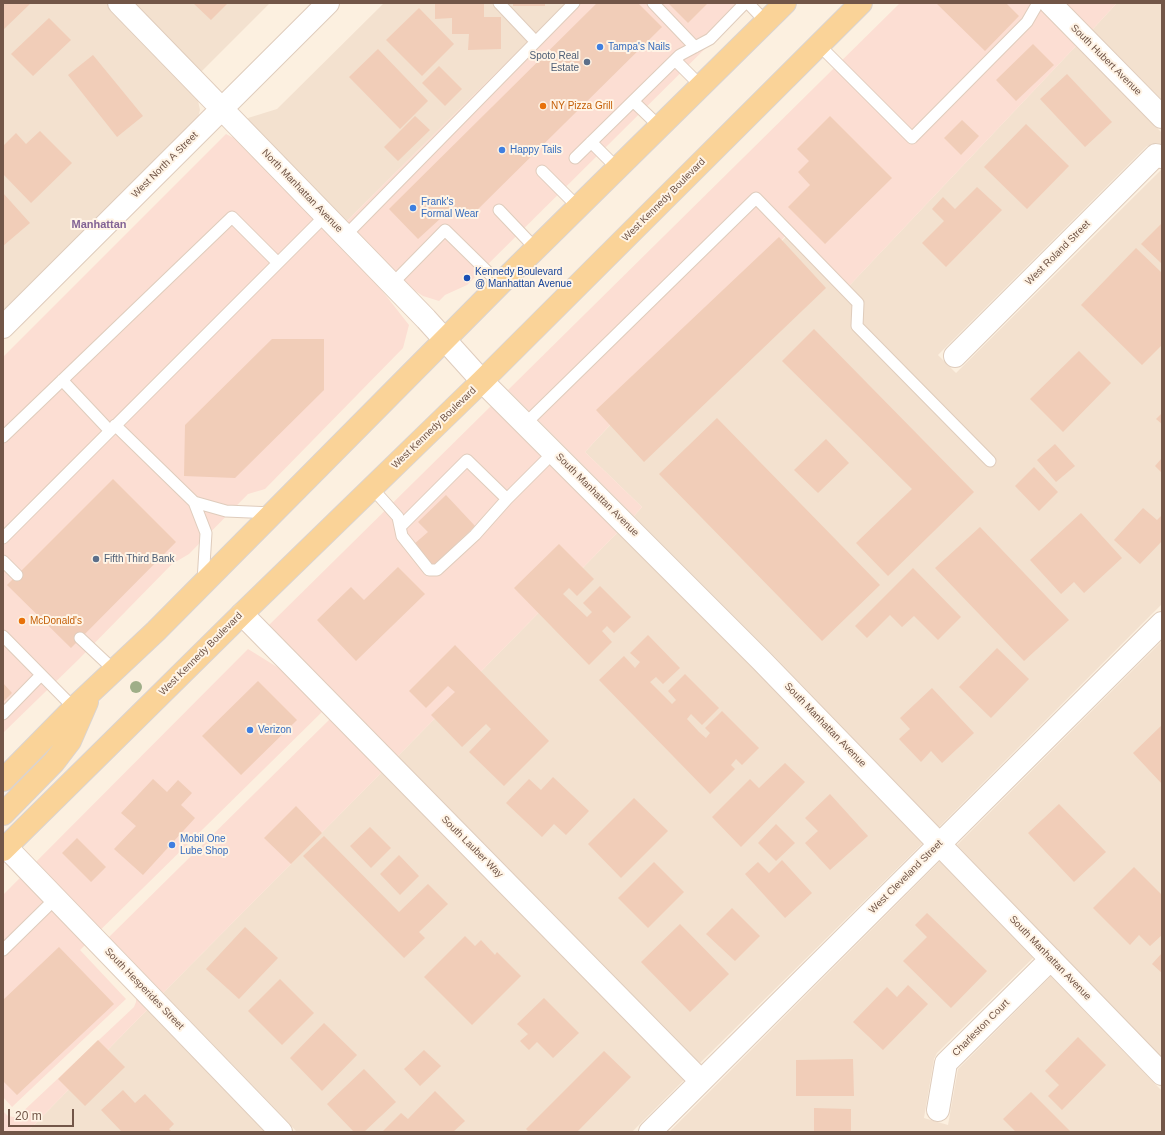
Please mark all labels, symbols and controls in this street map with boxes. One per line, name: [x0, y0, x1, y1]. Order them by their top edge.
street label: South Hubert Avenue: [1068, 22, 1144, 98]
place label: Tampa's Nails: [608, 41, 670, 53]
marker: Tampa's Nails: [595, 42, 605, 52]
place label: Spoto Real Estate: [530, 50, 579, 74]
marker: Spoto Real Estate: [582, 57, 592, 67]
place label: NY Pizza Grill: [551, 100, 613, 112]
marker: NY Pizza Grill: [538, 101, 548, 111]
street label: West North A Street: [129, 129, 201, 201]
place label: Happy Tails: [510, 144, 562, 156]
marker: Happy Tails: [497, 145, 507, 155]
street label: North Manhattan Avenue: [259, 147, 345, 235]
street label: West Kennedy Boulevard: [620, 156, 708, 244]
place label: Frank's Formal Wear: [421, 196, 479, 220]
marker: Frank's Formal Wear: [408, 203, 418, 213]
district label: Manhattan: [72, 218, 126, 232]
street label: West Roland Street: [1023, 218, 1093, 288]
place label: Kennedy Boulevard @ Manhattan Avenue: [475, 266, 572, 290]
marker: Kennedy Boulevard @ Manhattan Avenue: [462, 273, 472, 283]
street label: West Kennedy Boulevard: [389, 385, 479, 471]
street label: South Manhattan Avenue: [553, 451, 641, 539]
place label: Fifth Third Bank: [104, 553, 175, 565]
marker: Fifth Third Bank: [91, 554, 101, 564]
street label: West Kennedy Boulevard: [157, 610, 245, 698]
place label: McDonald's: [30, 615, 82, 627]
marker: McDonald's: [17, 616, 27, 626]
street label: South Manhattan Avenue: [782, 680, 868, 770]
place label: Verizon: [258, 724, 291, 736]
marker: Verizon: [245, 725, 255, 735]
street label: South Lauber Way: [439, 814, 505, 880]
place label: Mobil One Lube Shop: [180, 833, 228, 856]
street label: West Cleveland Street: [867, 838, 945, 916]
marker: Mobil One Lube Shop: [167, 840, 177, 850]
street label: South Manhattan Avenue: [1007, 913, 1093, 1003]
street label: South Hesperides Street: [102, 946, 186, 1032]
street label: Charleston Court: [950, 997, 1012, 1059]
scale bar: [10, 1101, 76, 1127]
text: 20 m: [15, 1109, 42, 1123]

